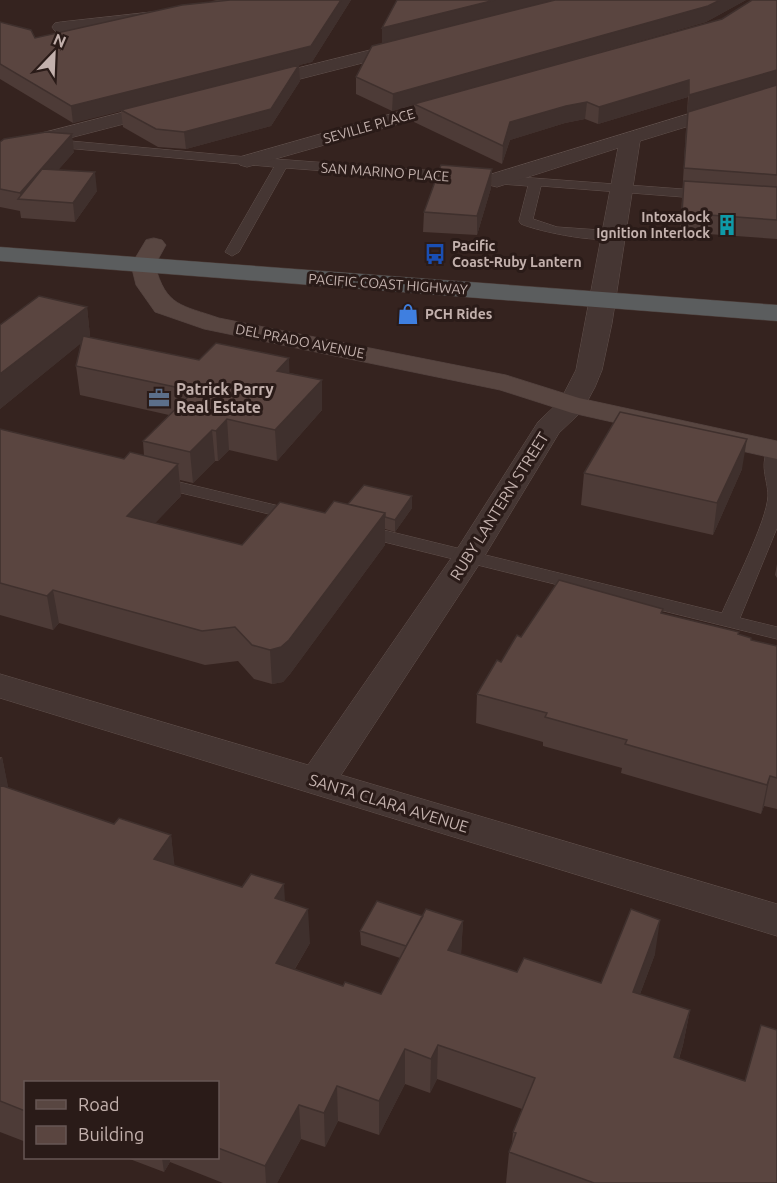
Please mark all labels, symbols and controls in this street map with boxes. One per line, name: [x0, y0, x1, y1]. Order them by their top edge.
north arrow: [24, 24, 84, 84]
text: N: [51, 30, 69, 51]
street label: SEVILLE PLACE: [321, 105, 417, 147]
street label: SAN MARINO PLACE: [320, 160, 450, 184]
place label: Intoxalock Ignition Interlock: [596, 209, 710, 241]
building icon: Intoxalock Ignition Interlock: [715, 213, 739, 237]
place label: Pacific Coast-Ruby Lantern: [452, 238, 582, 270]
bus stop icon: Pacific Coast-Ruby Lantern: [423, 242, 447, 266]
street label: PACIFIC COAST HIGHWAY: [308, 270, 468, 298]
shop icon: PCH Rides: [396, 302, 420, 326]
place label: PCH Rides: [425, 306, 493, 322]
street label: DEL PRADO AVENUE: [234, 321, 366, 361]
place label: Patrick Parry Real Estate: [176, 380, 274, 416]
office icon: Patrick Parry Real Estate: [147, 386, 171, 410]
street label: RUBY LANTERN STREET: [446, 429, 552, 583]
street label: SANTA CLARA AVENUE: [307, 770, 471, 836]
legend: [24, 1081, 219, 1159]
text: Road: [78, 1094, 120, 1114]
text: Building: [78, 1124, 144, 1144]

